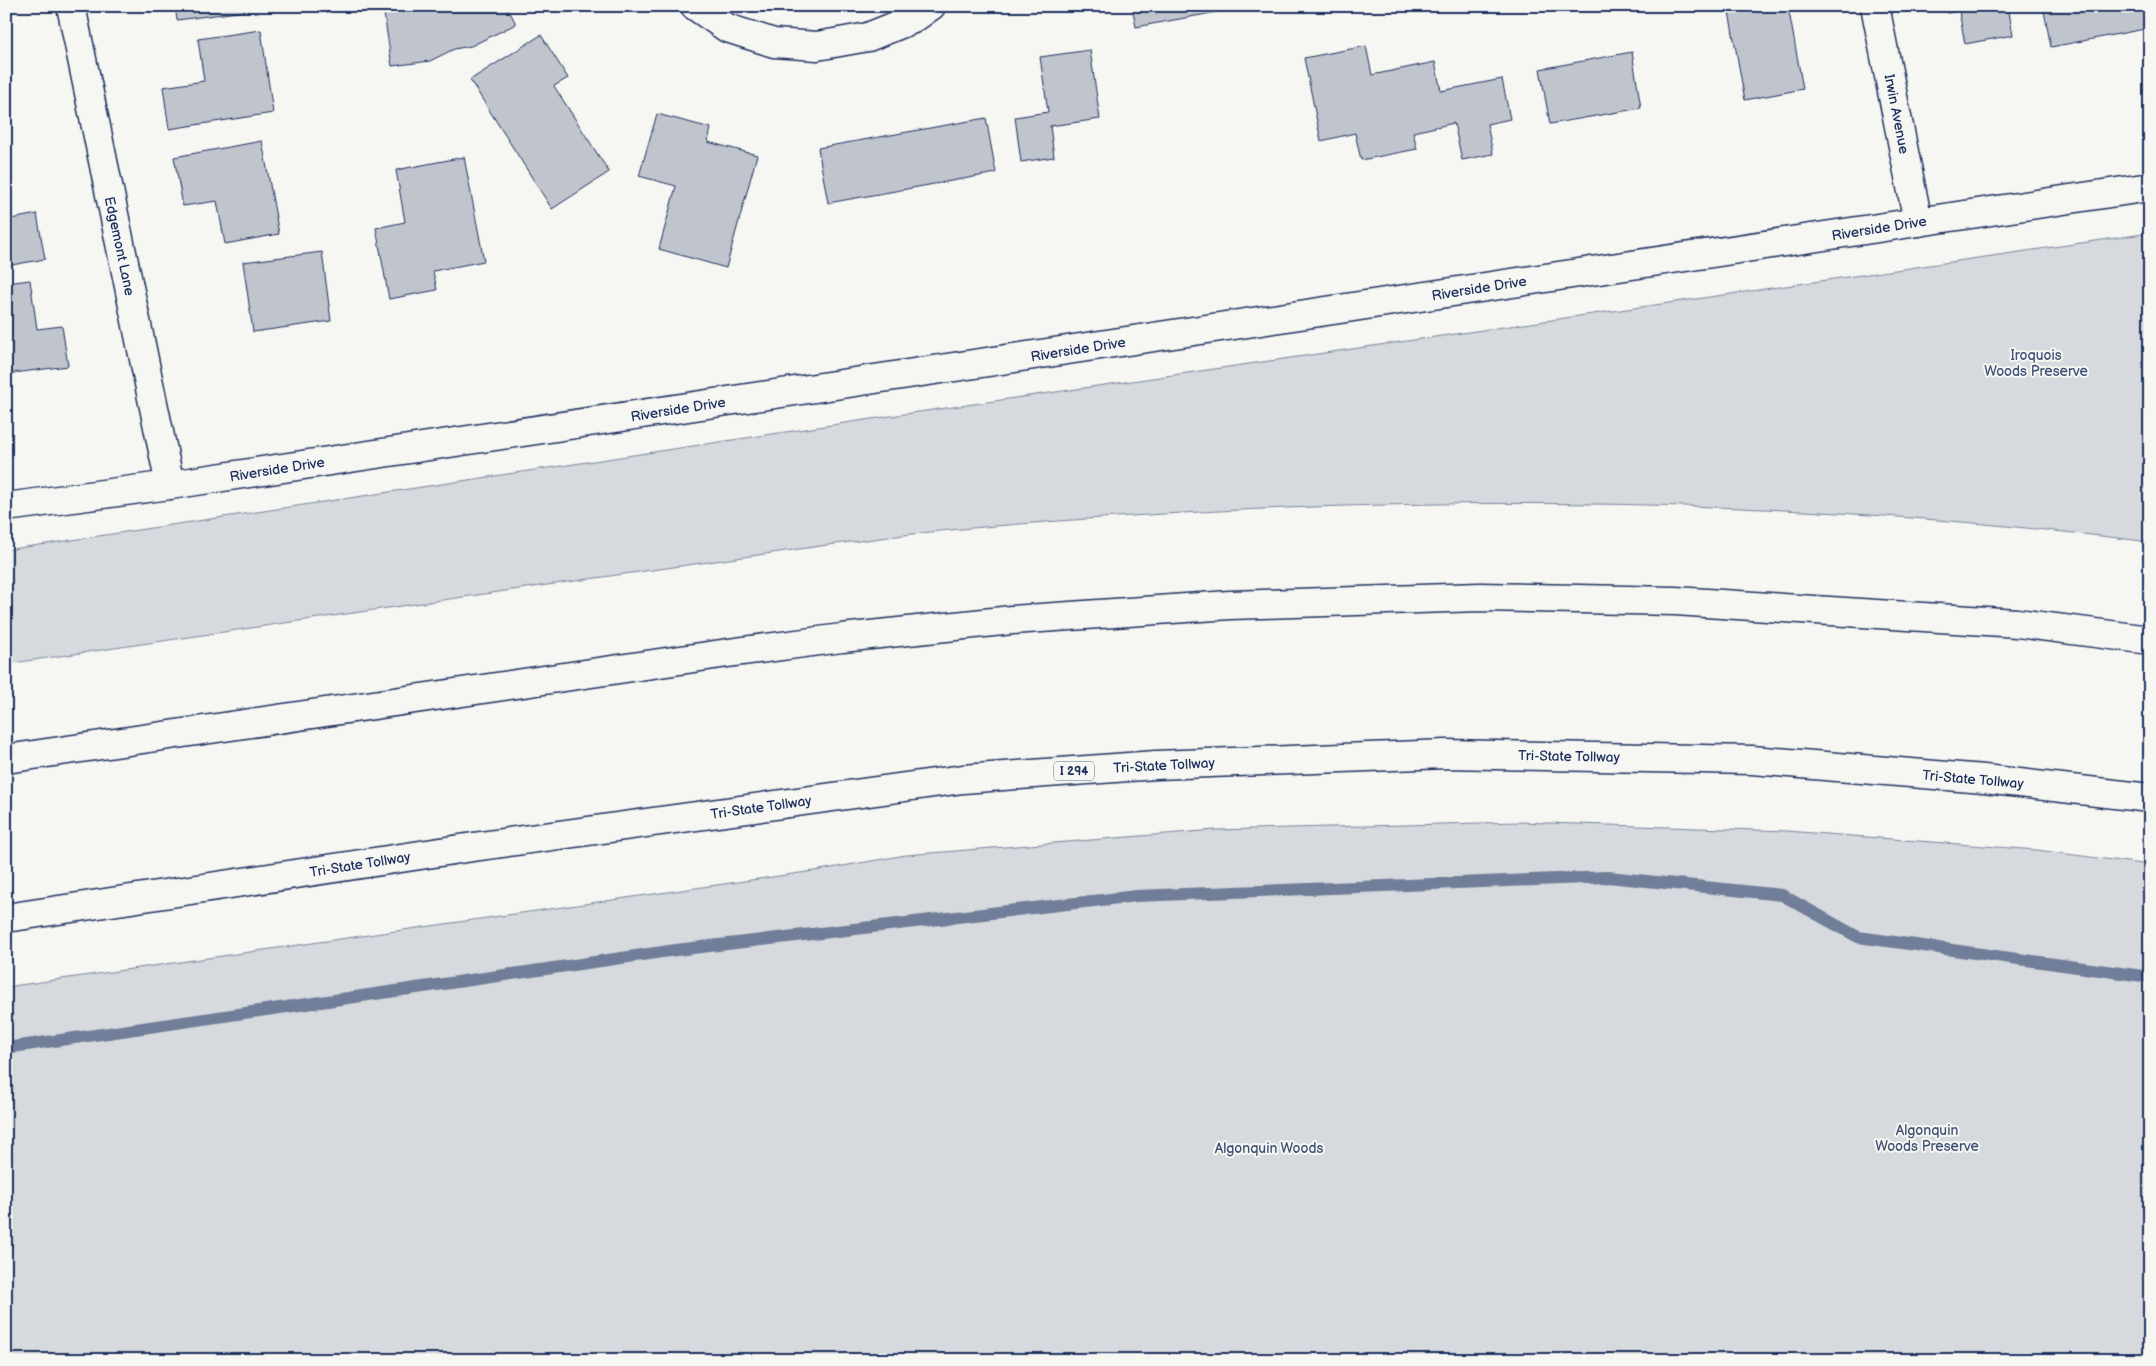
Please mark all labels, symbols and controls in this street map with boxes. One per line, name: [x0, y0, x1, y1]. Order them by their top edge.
street label: Irwin Avenue: [1880, 73, 1913, 155]
street label: Edgemont Lane: [101, 195, 138, 297]
street label: Riverside Drive: [1830, 213, 1928, 244]
street label: Riverside Drive: [1430, 273, 1528, 304]
street label: Riverside Drive: [1029, 334, 1127, 365]
park label: Iroquois Woods Preserve: [1984, 347, 2088, 380]
street label: Riverside Drive: [629, 394, 727, 425]
street label: Riverside Drive: [228, 454, 326, 485]
street label: Tri-State Tollway: [1518, 747, 1621, 766]
street label: Tri-State Tollway: [1113, 754, 1216, 777]
road number: I 294: [1054, 761, 1094, 780]
street label: Tri-State Tollway: [1922, 767, 2025, 792]
street label: Tri-State Tollway: [710, 792, 813, 823]
street label: Tri-State Tollway: [309, 848, 412, 881]
park label: Algonquin Woods Preserve: [1875, 1122, 1979, 1155]
park label: Algonquin Woods: [1215, 1140, 1323, 1157]

